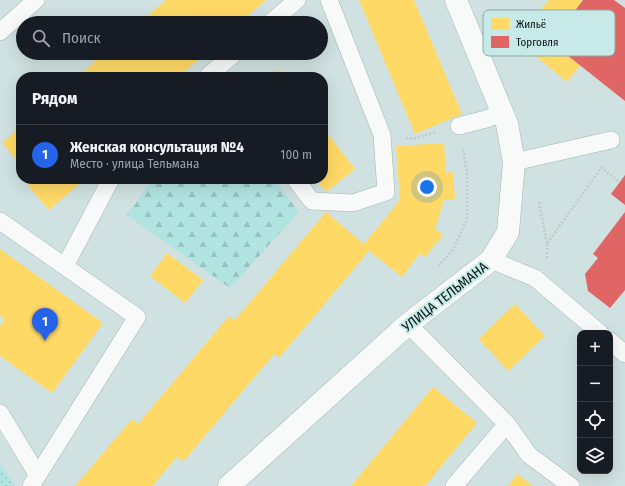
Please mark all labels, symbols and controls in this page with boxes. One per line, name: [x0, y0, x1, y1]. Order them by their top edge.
legend: [483, 10, 615, 56]
search box: [16, 16, 328, 60]
text: Жильё: [516, 18, 546, 31]
icon: search: [30, 27, 52, 49]
text: Поиск: [62, 29, 100, 47]
text: Торговля: [516, 36, 558, 49]
text: Рядом: [32, 88, 77, 109]
text: Женская консультация №4: [70, 138, 244, 156]
text: 1: [42, 147, 48, 162]
text: 100 m: [280, 147, 312, 162]
text: Место · улица Тельмана: [70, 156, 199, 171]
your location: [417, 177, 437, 197]
street label: УЛИЦА ТЕЛЬМАНА: [398, 258, 492, 336]
pin: 1: [32, 308, 58, 341]
map controls: [577, 330, 613, 474]
button: +: [577, 330, 613, 366]
button: −: [577, 366, 613, 402]
button: locate: [577, 402, 613, 438]
button: layers: [577, 438, 613, 474]

